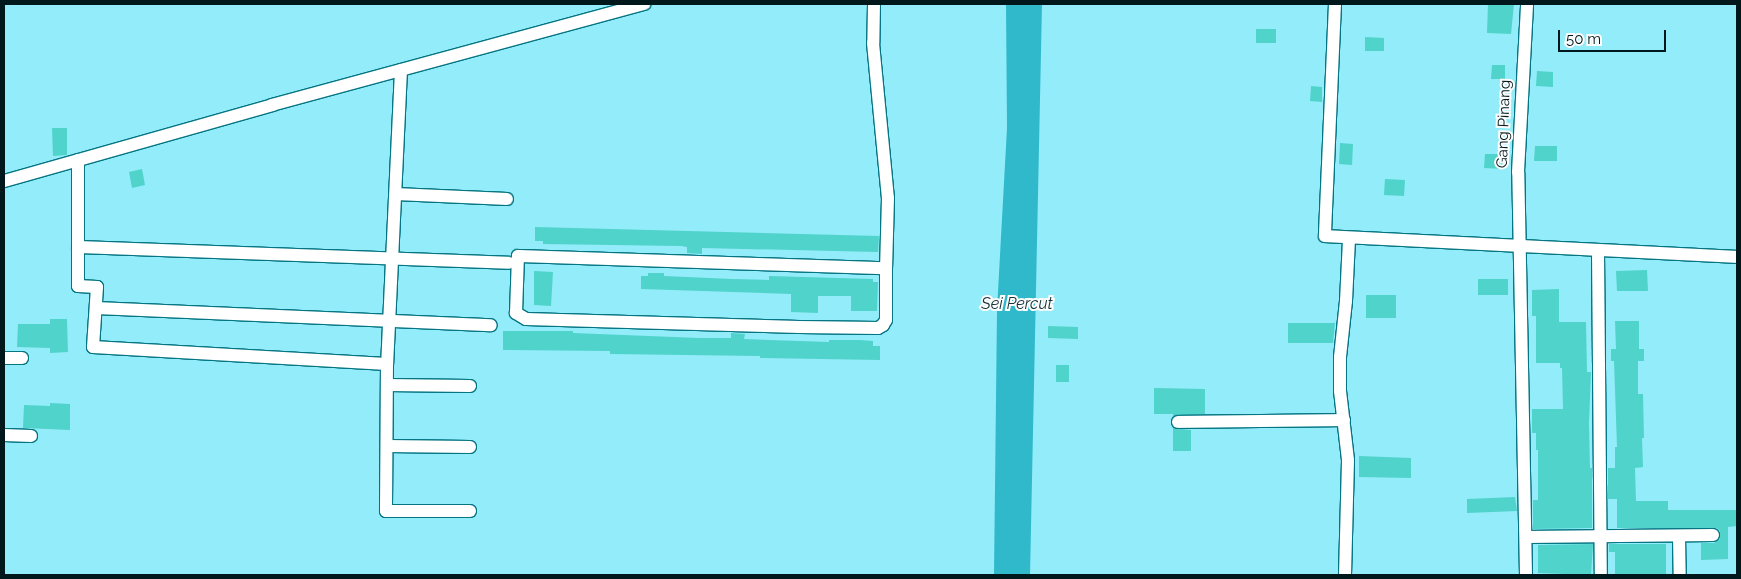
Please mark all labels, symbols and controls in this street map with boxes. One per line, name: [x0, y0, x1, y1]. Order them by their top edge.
scale bar: [1561, 20, 1668, 52]
text: 50 m: [1566, 30, 1601, 48]
street label: Gang Pinang: [1493, 80, 1515, 168]
water label: Sei Percut: [981, 294, 1053, 314]

